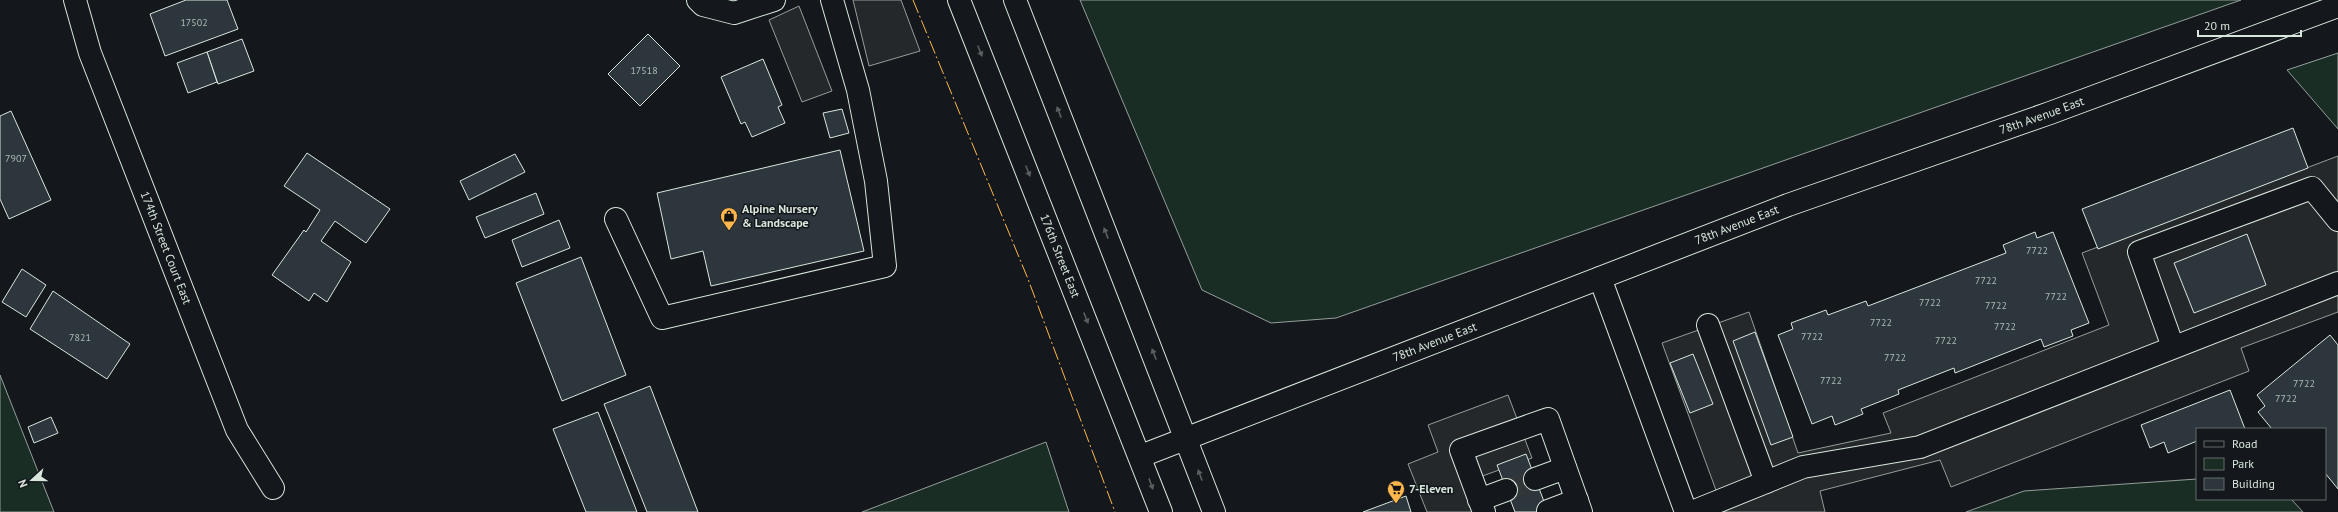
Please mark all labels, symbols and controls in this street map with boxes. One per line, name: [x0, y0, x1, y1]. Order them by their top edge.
scale bar: [2198, 12, 2301, 38]
house number: 17502: [180, 16, 208, 29]
text: 20 m: [2204, 18, 2230, 33]
one-way arrow: [977, 45, 983, 57]
house number: 17518: [630, 64, 658, 77]
street label: 78th Avenue East: [1997, 93, 2086, 137]
one-way arrow: [1055, 106, 1061, 118]
house number: 7907: [5, 152, 27, 165]
one-way arrow: [1025, 166, 1031, 178]
street label: 174th Street Court East: [138, 189, 195, 306]
place label: Alpine Nursery & Landscape: [742, 201, 818, 230]
street label: 78th Avenue East: [1692, 201, 1781, 247]
shop icon: Alpine Nursery & Landscape: [719, 206, 739, 231]
street label: 176th Street East: [1037, 211, 1084, 300]
one-way arrow: [1103, 227, 1109, 239]
house number: 7722: [2026, 244, 2048, 257]
house number: 7722: [1975, 274, 1997, 287]
house number: 7722: [2045, 290, 2067, 303]
house number: 7722: [1919, 296, 1941, 309]
house number: 7722: [1985, 299, 2007, 312]
one-way arrow: [1084, 313, 1090, 325]
house number: 7722: [1870, 316, 1892, 329]
street label: 78th Avenue East: [1390, 319, 1479, 365]
house number: 7722: [1994, 320, 2016, 333]
house number: 7722: [1801, 330, 1823, 343]
house number: 7821: [69, 331, 91, 344]
house number: 7722: [1935, 334, 1957, 347]
one-way arrow: [1150, 348, 1156, 360]
house number: 7722: [1884, 351, 1906, 364]
house number: 7722: [1820, 374, 1842, 387]
house number: 7722: [2293, 377, 2315, 390]
house number: 7722: [2275, 392, 2297, 405]
legend: [2196, 428, 2326, 500]
text: Road: [2232, 436, 2257, 451]
text: Park: [2232, 456, 2254, 471]
north arrow: [12, 460, 52, 500]
one-way arrow: [1197, 469, 1203, 481]
text: Building: [2232, 476, 2275, 491]
text: N: [15, 478, 30, 489]
one-way arrow: [1148, 479, 1154, 491]
supermarket icon: 7-Eleven: [1386, 479, 1406, 504]
place label: 7-Eleven: [1409, 481, 1453, 496]

